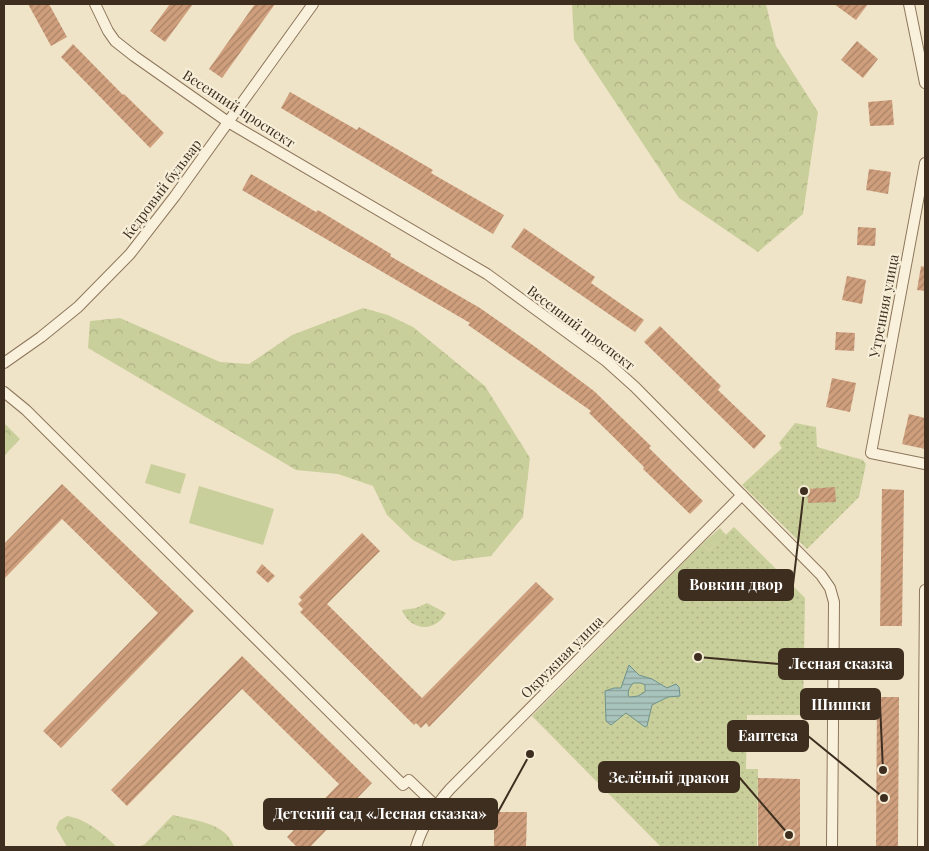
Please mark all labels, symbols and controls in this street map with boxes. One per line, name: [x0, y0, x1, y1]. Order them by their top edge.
street label: Весенний проспект: [179, 65, 299, 152]
street label: Кедровый бульвар: [118, 135, 205, 243]
street label: Утренняя улица: [864, 253, 903, 360]
street label: Весенний проспект: [524, 281, 639, 375]
callout: Вовкин двор: [679, 570, 793, 600]
text: Вовкин двор: [689, 574, 783, 594]
street label: Окружная улица: [516, 611, 607, 702]
callout: Лесная сказка: [779, 649, 903, 679]
text: Лесная сказка: [788, 653, 893, 673]
callout: Шишки: [801, 689, 880, 719]
text: Шишки: [811, 694, 871, 714]
callout: Еаптека: [728, 721, 808, 751]
text: Еаптека: [738, 725, 798, 745]
callout: Зелёный дракон: [599, 762, 739, 792]
text: Зелёный дракон: [609, 767, 730, 787]
callout: Детский сад «Лесная сказка»: [264, 799, 497, 829]
text: Детский сад «Лесная сказка»: [273, 803, 487, 823]

